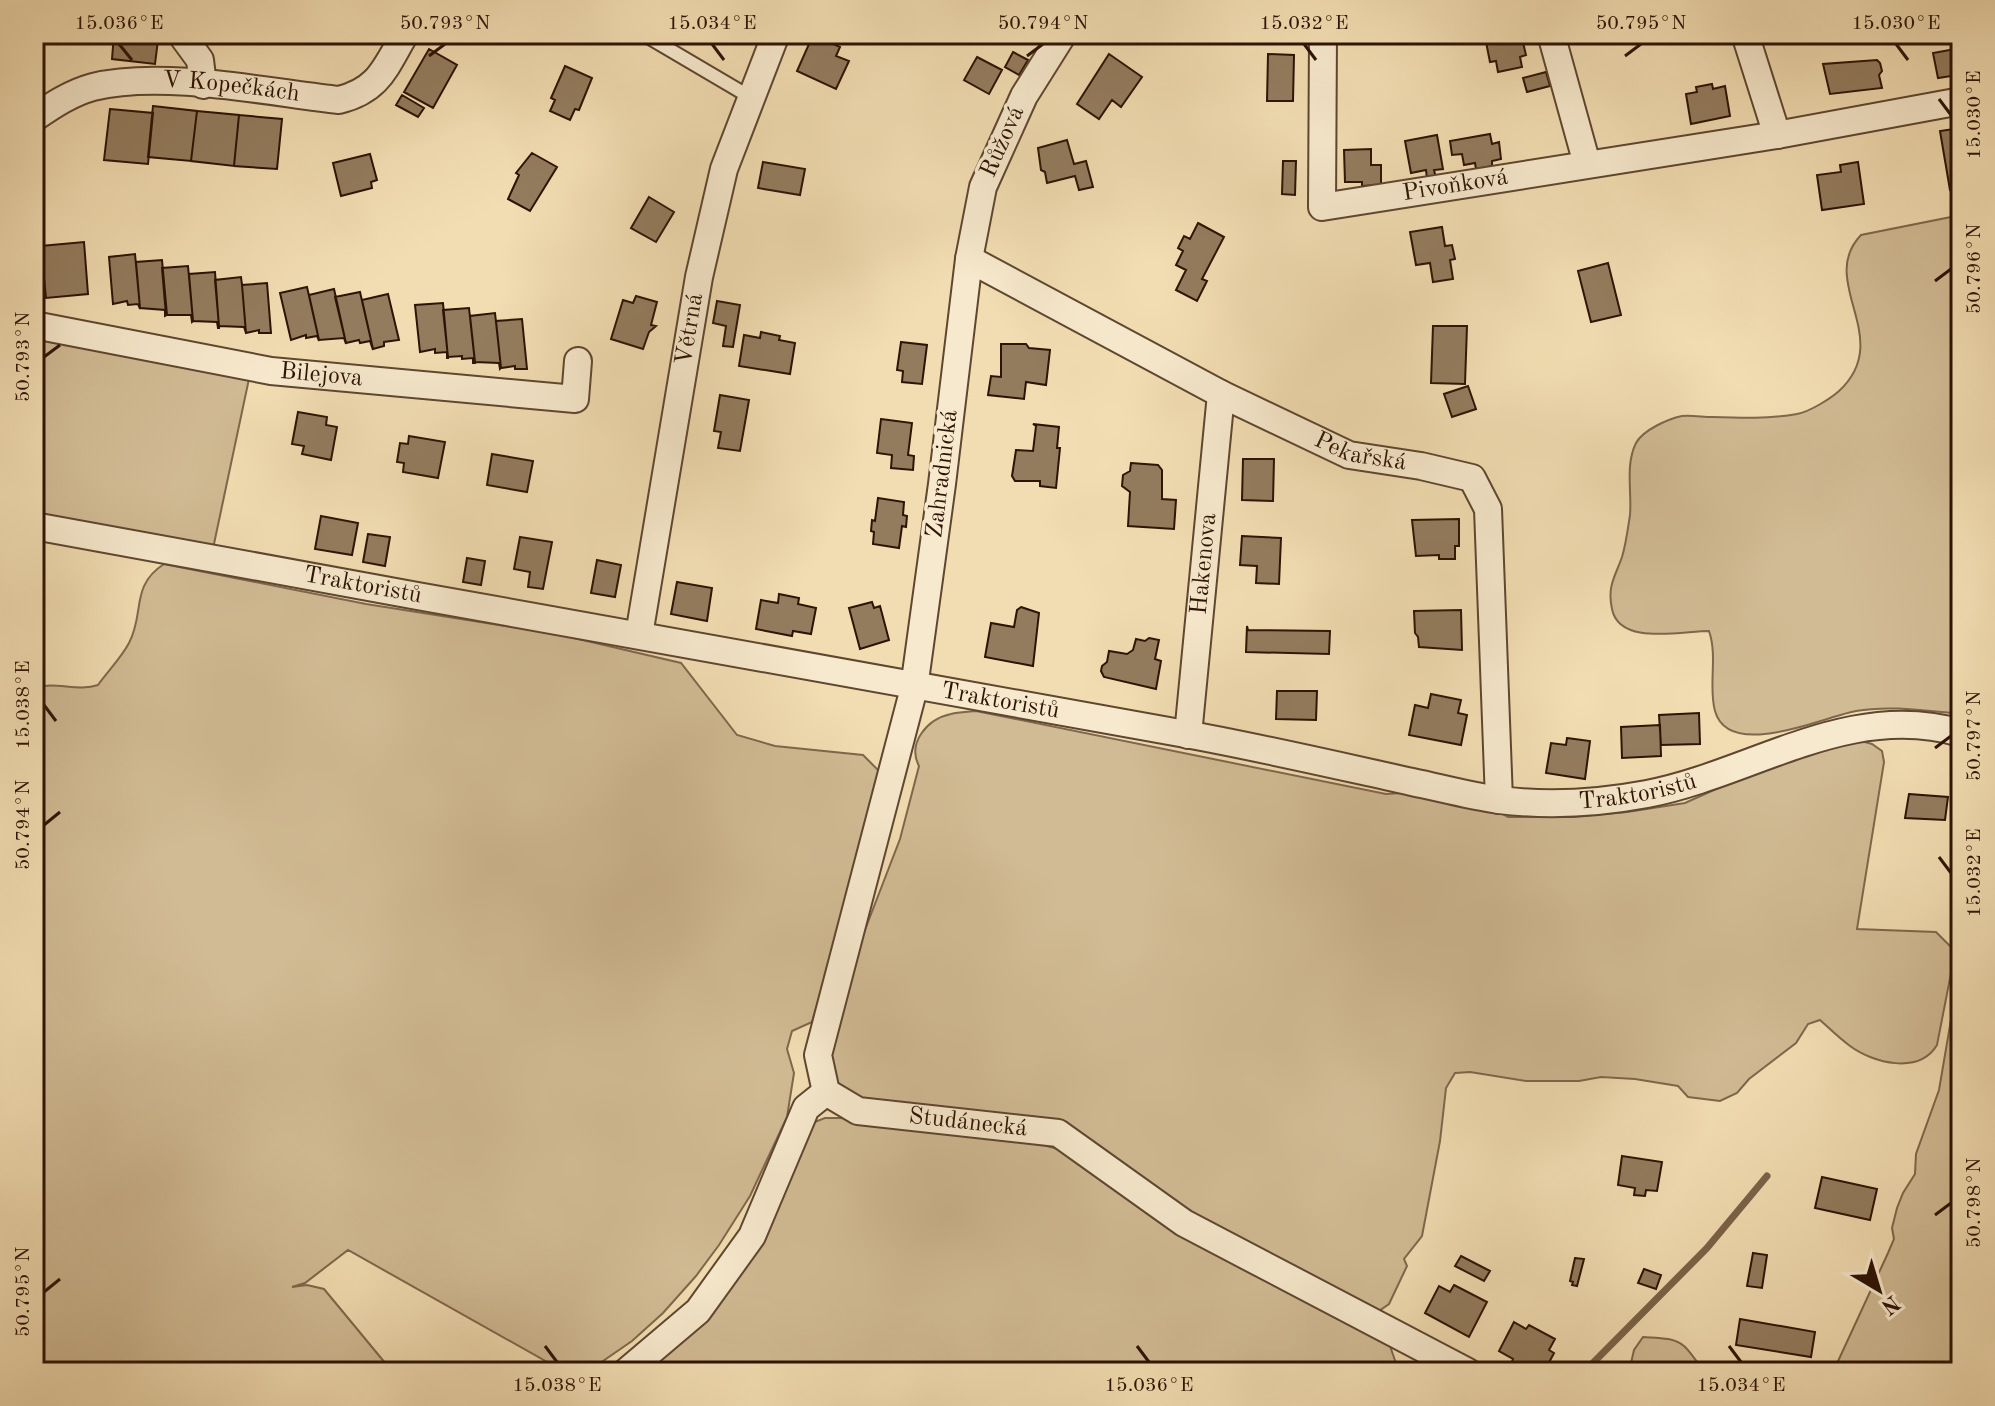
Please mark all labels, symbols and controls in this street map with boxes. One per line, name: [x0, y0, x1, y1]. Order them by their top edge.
text: 15.036°E: [75, 14, 164, 34]
text: 50.793°N: [400, 14, 490, 34]
text: 15.034°E: [668, 14, 757, 34]
text: 50.794°N: [998, 14, 1088, 34]
text: 15.032°E: [1260, 14, 1349, 34]
text: 50.795°N: [1596, 14, 1686, 34]
text: 15.030°E: [1852, 14, 1941, 34]
street label: V Kopečkách: [162, 69, 301, 107]
text: 15.030°E: [1965, 71, 1985, 160]
street label: Růžová: [977, 103, 1029, 181]
street label: Pivoňková: [1401, 166, 1510, 206]
text: 50.796°N: [1965, 224, 1985, 314]
street label: Větrná: [672, 291, 708, 367]
text: 50.793°N: [14, 312, 34, 402]
street label: Bilejova: [279, 360, 364, 391]
street label: Zahradnická: [923, 408, 963, 539]
street label: Pekařská: [1310, 428, 1408, 476]
street label: Hakenova: [1188, 512, 1221, 616]
street label: Traktoristů: [302, 563, 424, 608]
text: 15.038°E: [14, 661, 34, 750]
street label: Traktoristů: [939, 679, 1061, 724]
text: 50.797°N: [1965, 691, 1985, 781]
street label: Traktoristů: [1578, 770, 1700, 814]
text: 50.794°N: [14, 780, 34, 870]
text: 15.032°E: [1965, 829, 1985, 918]
street label: Studánecká: [907, 1105, 1029, 1142]
text: 50.798°N: [1965, 1158, 1985, 1248]
text: 50.795°N: [14, 1247, 34, 1337]
north arrow: [1839, 1250, 1919, 1330]
text: N: [1877, 1290, 1903, 1318]
text: 15.038°E: [513, 1376, 602, 1396]
text: 15.036°E: [1105, 1376, 1194, 1396]
text: 15.034°E: [1697, 1376, 1786, 1396]

